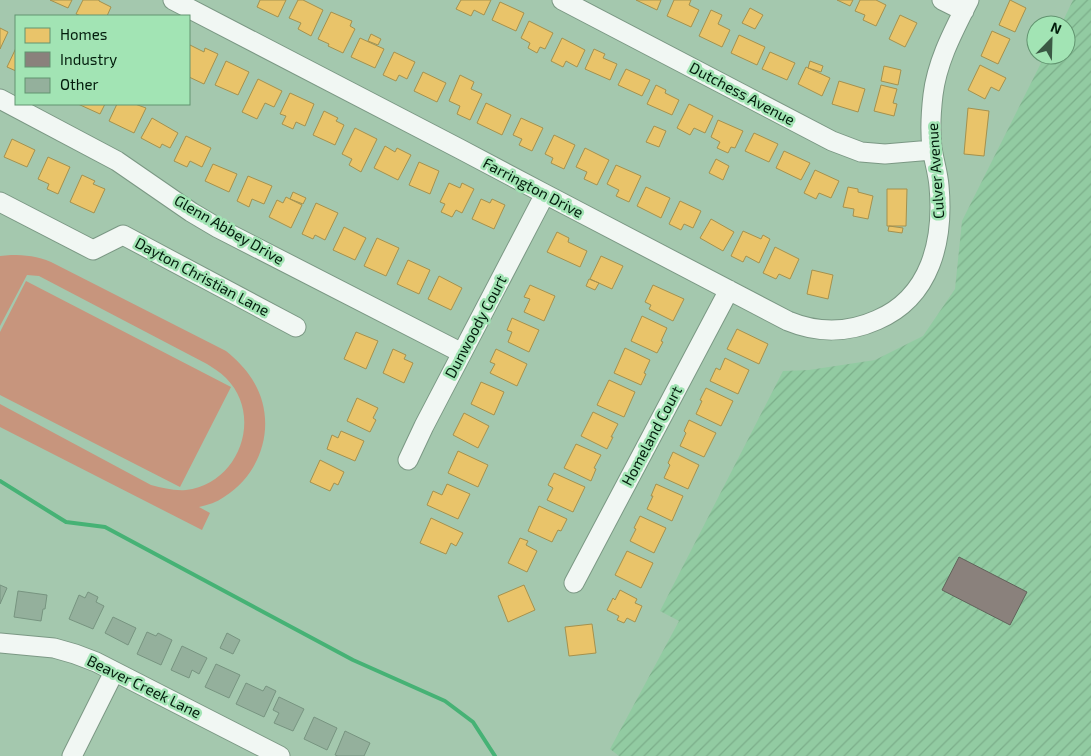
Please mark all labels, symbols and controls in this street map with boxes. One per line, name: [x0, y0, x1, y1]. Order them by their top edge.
legend: [15, 15, 190, 105]
north arrow: [1026, 15, 1076, 65]
text: N: [1048, 18, 1064, 37]
text: Homes: [60, 25, 107, 43]
text: Industry: [60, 50, 117, 68]
street label: Dutchess Avenue: [687, 58, 798, 128]
text: Other: [60, 75, 99, 93]
street label: Culver Avenue: [923, 123, 947, 220]
street label: Farrington Drive: [480, 153, 587, 221]
street label: Glenn Abbey Drive: [172, 190, 287, 268]
street label: Dayton Christian Lane: [132, 233, 273, 319]
street label: Dunwoody Court: [441, 272, 510, 381]
street label: Homeland Court: [617, 382, 685, 489]
street label: Beaver Creek Lane: [85, 651, 204, 721]

